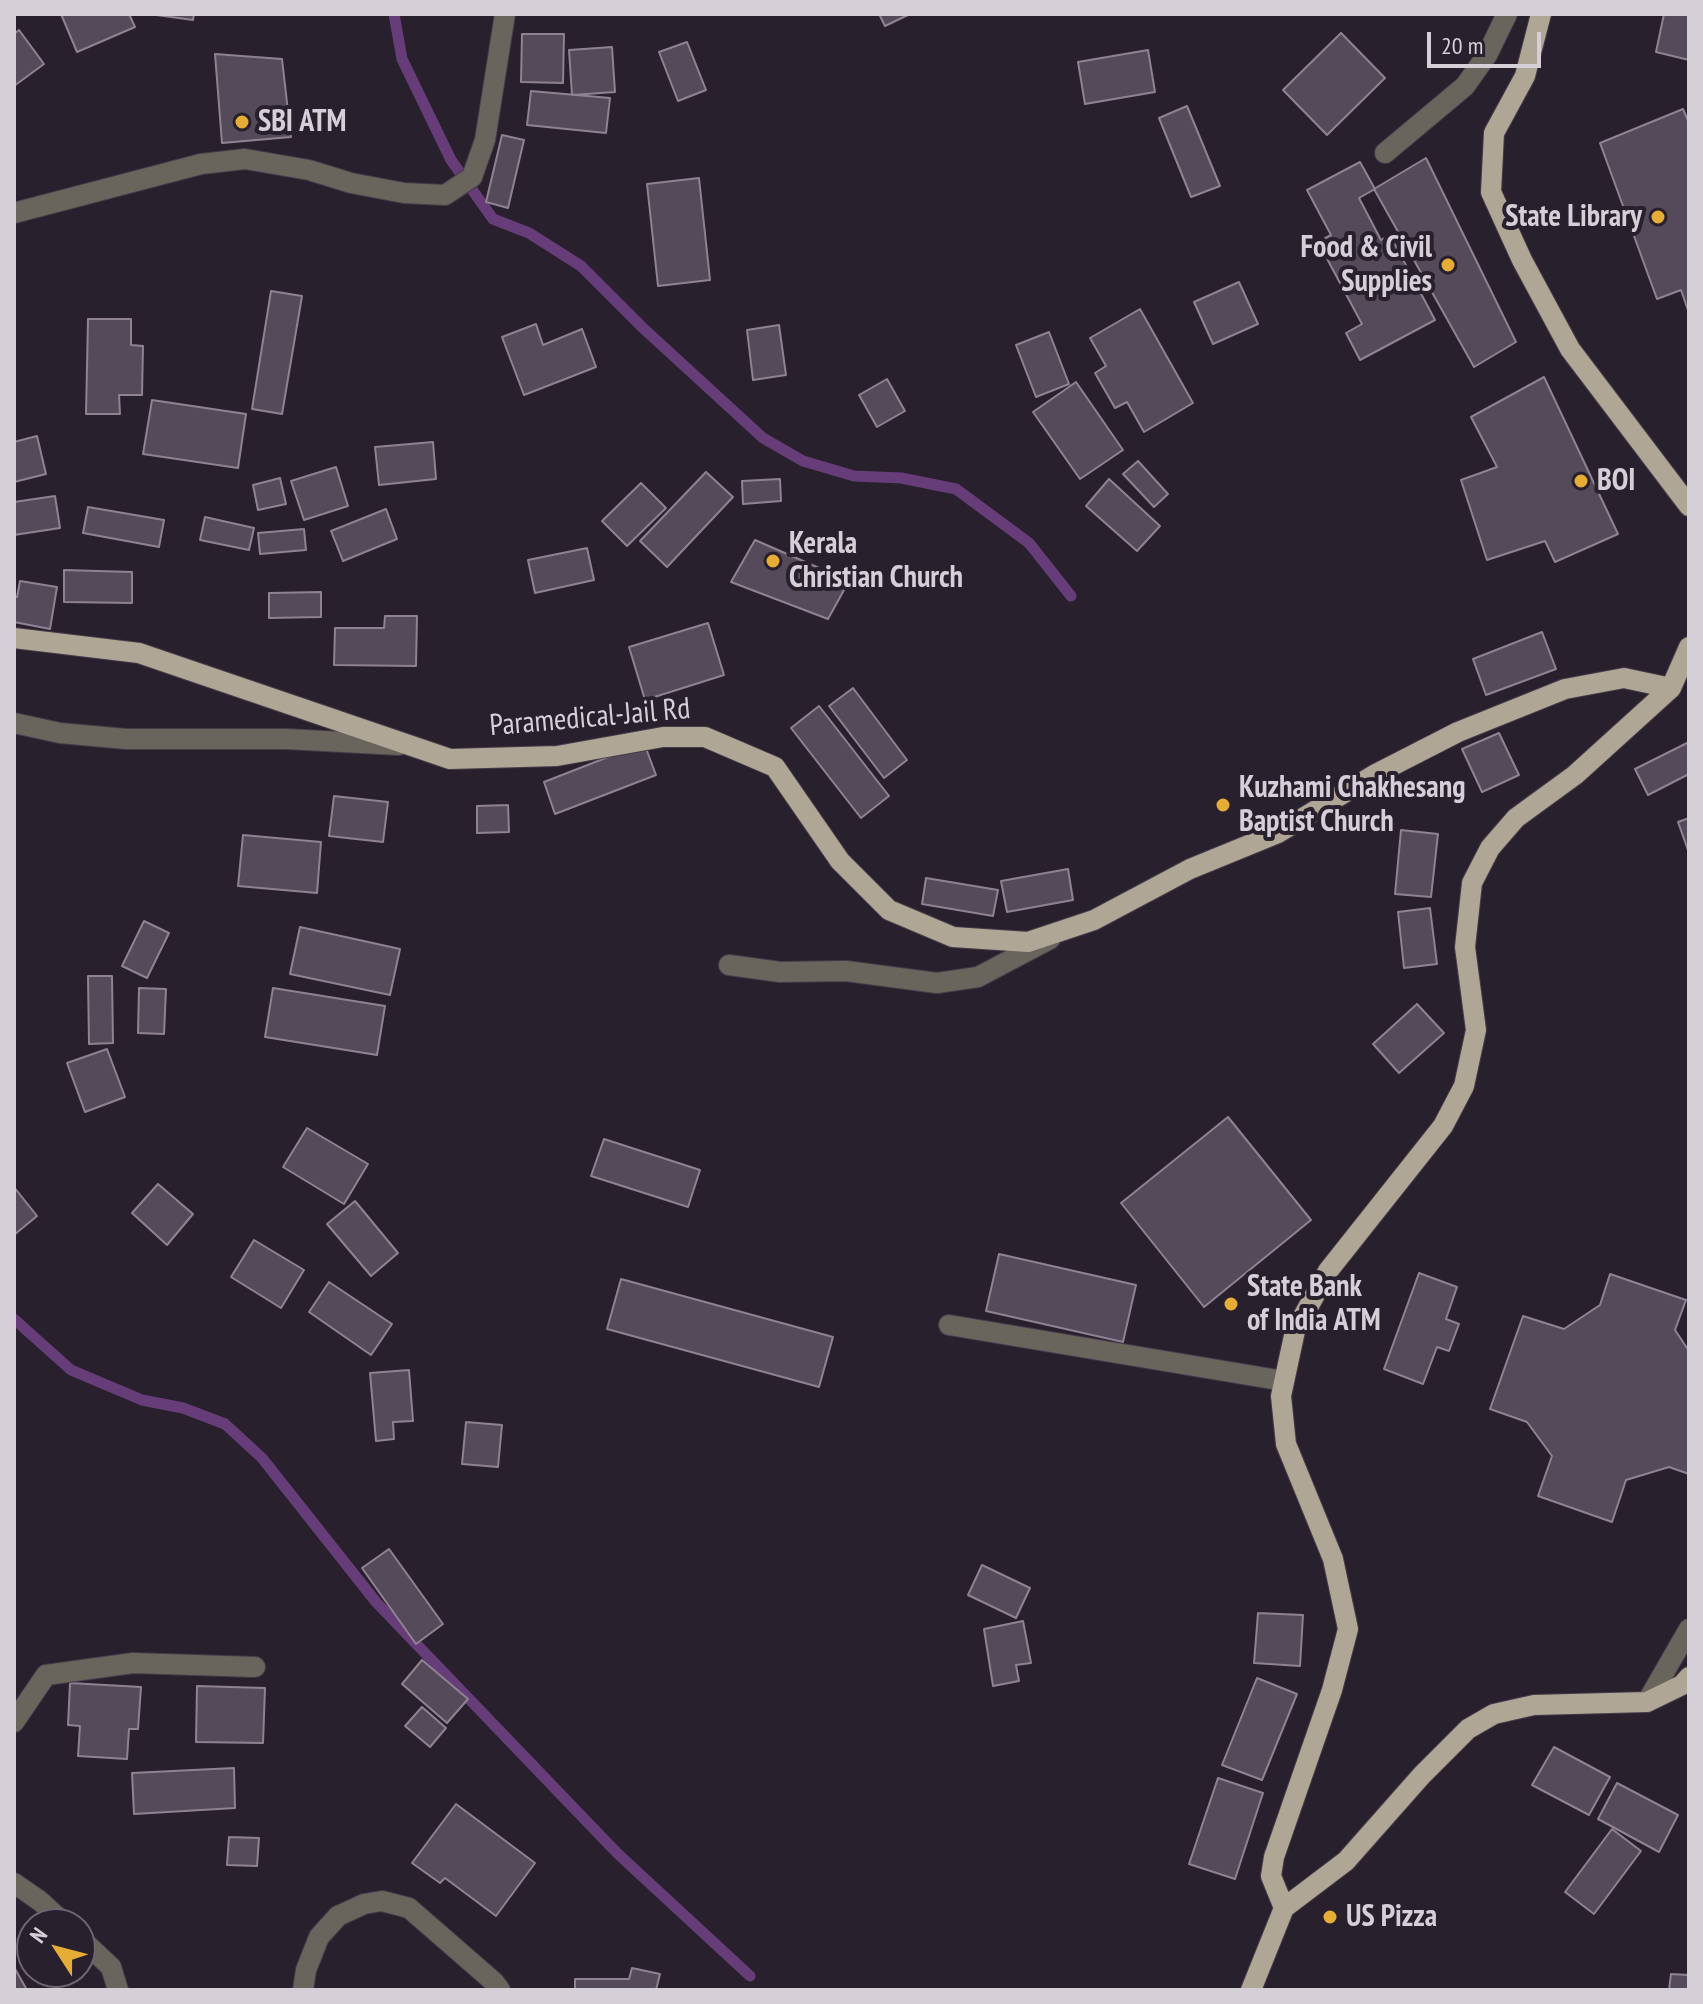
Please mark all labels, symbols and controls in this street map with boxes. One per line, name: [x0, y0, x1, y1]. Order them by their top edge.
scale bar: [1431, 16, 1545, 66]
text: 20 m: [1441, 30, 1483, 61]
place label: SBI ATM: [258, 104, 346, 140]
marker: SBI ATM: [233, 113, 251, 131]
place label: State Library: [1505, 199, 1642, 235]
marker: State Library: [1649, 208, 1667, 226]
place label: Food & Civil Supplies: [1300, 230, 1432, 300]
marker: Food & Civil Supplies: [1439, 256, 1457, 274]
place label: BOI: [1597, 463, 1635, 499]
marker: BOI: [1572, 472, 1590, 490]
place label: Kerala Christian Church: [789, 526, 963, 596]
marker: Kerala Christian Church: [764, 552, 782, 570]
street label: Paramedical-Jail Rd: [488, 691, 692, 745]
place label: Kuzhami Chakhesang Baptist Church: [1239, 770, 1465, 840]
marker: Kuzhami Chakhesang Baptist Church: [1214, 796, 1232, 814]
place label: State Bank of India ATM: [1247, 1269, 1381, 1340]
marker: State Bank of India ATM: [1222, 1295, 1240, 1313]
place label: US Pizza: [1346, 1899, 1437, 1935]
north arrow: [16, 1908, 96, 1988]
marker: US Pizza: [1321, 1908, 1339, 1926]
text: N: [23, 1922, 53, 1948]

